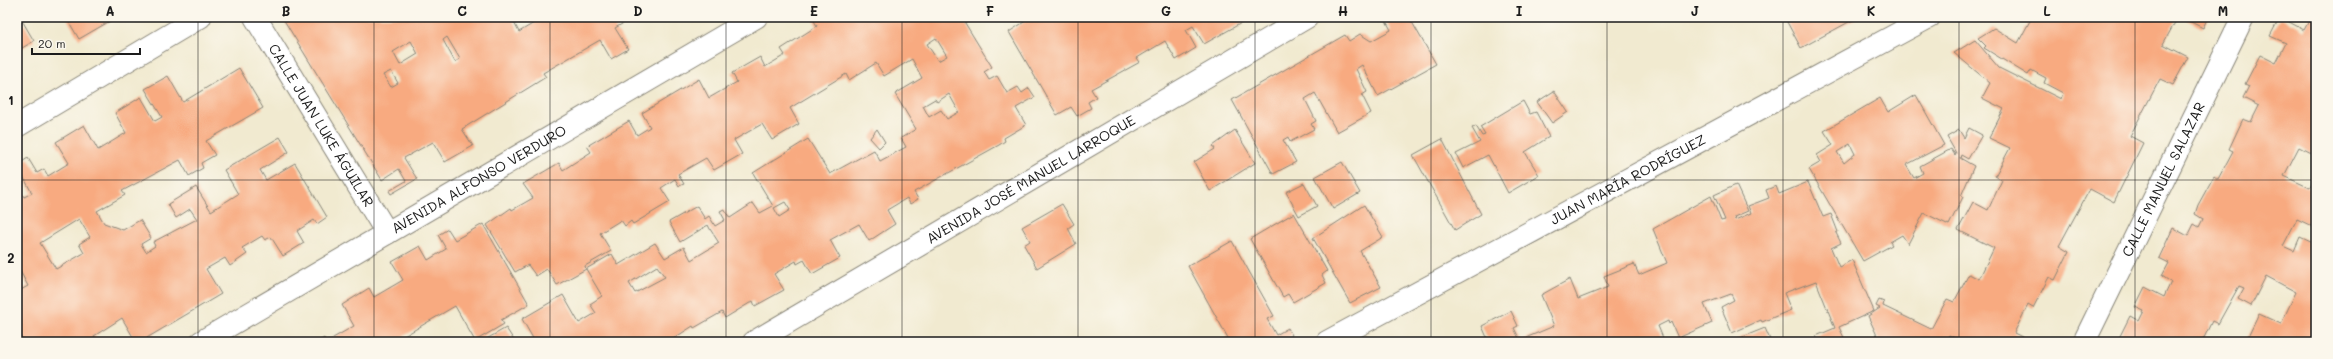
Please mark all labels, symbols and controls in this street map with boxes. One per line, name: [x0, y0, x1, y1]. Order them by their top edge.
text: A: [105, 2, 115, 19]
text: B: [282, 2, 291, 19]
text: C: [457, 2, 467, 19]
text: D: [633, 2, 643, 19]
text: E: [810, 2, 818, 19]
text: F: [986, 2, 994, 19]
text: G: [1161, 2, 1171, 19]
text: H: [1338, 2, 1348, 19]
text: I: [1516, 2, 1523, 19]
text: J: [1691, 2, 1699, 19]
text: K: [1867, 2, 1876, 19]
text: L: [2043, 2, 2051, 19]
text: M: [2218, 2, 2228, 19]
scale bar: [32, 30, 140, 56]
text: 20 m: [38, 35, 66, 51]
street label: CALLE JUAN LUKE ÁGUILAR: [265, 40, 379, 210]
text: 1: [8, 91, 14, 108]
street label: CALLE MANUEL SALAZAR: [2117, 99, 2209, 260]
street label: AVENIDA JOSÉ MANUEL LARROQUE: [923, 110, 1138, 248]
street label: AVENIDA ALFONSO VERDURO: [388, 120, 570, 238]
street label: JUAN MARÍA RODRÍGUEZ: [1547, 129, 1709, 229]
text: 2: [7, 249, 15, 266]

